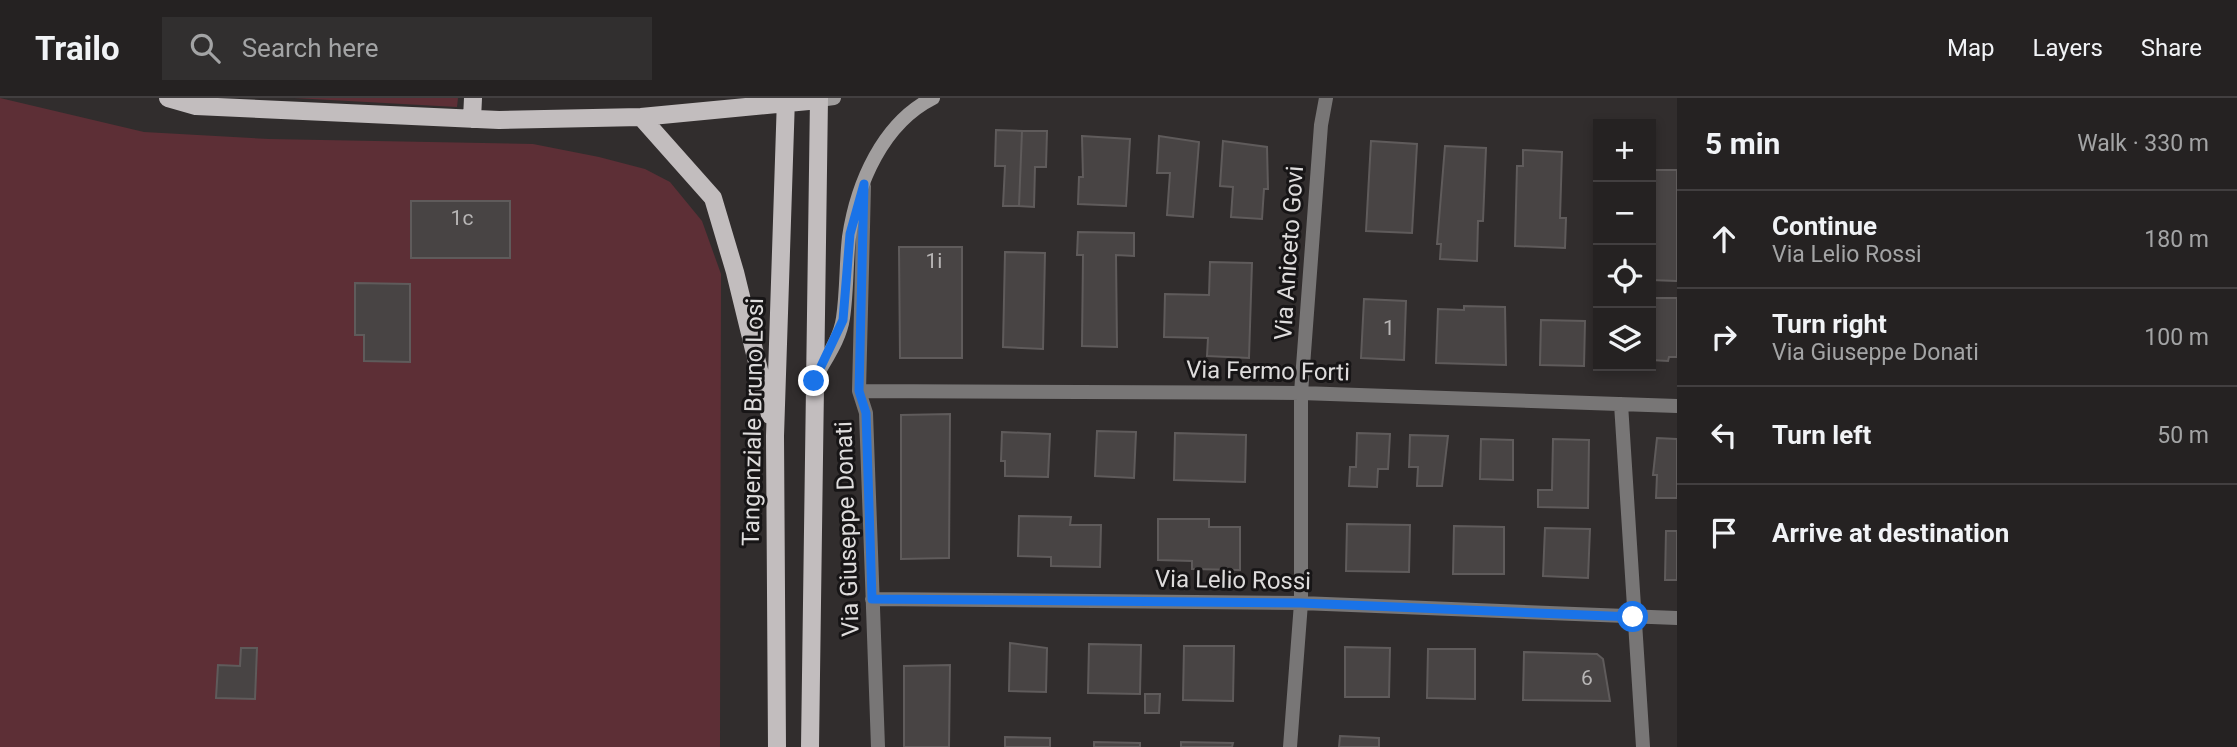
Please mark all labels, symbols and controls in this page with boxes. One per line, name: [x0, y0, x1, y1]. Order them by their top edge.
search box: [162, 17, 652, 80]
text: Trailo: [35, 29, 120, 68]
icon: search: [186, 29, 224, 67]
text: Search here: [242, 33, 378, 63]
text: Map: [1947, 34, 1995, 62]
text: Layers: [2033, 34, 2103, 62]
text: Share: [2141, 34, 2202, 62]
map controls: [1593, 119, 1656, 371]
button: +: [1593, 119, 1656, 182]
text: 5 min: [1705, 126, 1780, 161]
text: Walk · 330 m: [2077, 130, 2209, 157]
street label: Via Aniceto Govi: [1269, 165, 1309, 341]
button: −: [1593, 182, 1656, 245]
house number: 1c: [451, 206, 473, 230]
text: Continue: [1772, 211, 1877, 241]
icon: ahead: [1705, 220, 1743, 258]
text: 180 m: [2144, 226, 2209, 253]
text: Via Lelio Rossi: [1772, 241, 1922, 268]
button: locate: [1593, 245, 1656, 308]
house number: 1i: [926, 249, 942, 273]
street label: Tangenziale Bruno Losi: [737, 298, 769, 546]
button: layers: [1593, 308, 1656, 371]
text: Turn right: [1772, 309, 1887, 339]
house number: 1: [1383, 316, 1395, 340]
icon: right: [1705, 318, 1743, 356]
text: 100 m: [2144, 324, 2209, 351]
text: Via Giuseppe Donati: [1772, 339, 1979, 366]
street label: Via Fermo Forti: [1186, 356, 1350, 386]
route end: [798, 365, 829, 396]
icon: left: [1705, 416, 1743, 454]
text: Turn left: [1772, 420, 1871, 450]
street label: Via Giuseppe Donati: [829, 421, 865, 637]
text: 50 m: [2157, 422, 2209, 449]
icon: arrive: [1705, 514, 1743, 552]
text: Arrive at destination: [1772, 518, 2009, 548]
street label: Via Lelio Rossi: [1155, 565, 1311, 595]
route start: [1617, 601, 1648, 632]
house number: 6: [1581, 666, 1593, 690]

